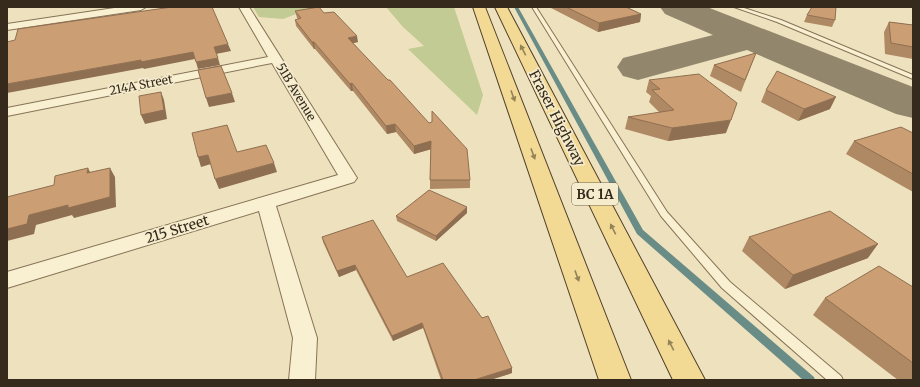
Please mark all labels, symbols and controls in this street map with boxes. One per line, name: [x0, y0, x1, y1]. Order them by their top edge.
one-way arrow: [520, 44, 526, 56]
street label: 51B Avenue: [273, 60, 320, 123]
street label: Fraser Highway: [525, 67, 589, 170]
street label: 214A Street: [108, 71, 174, 98]
one-way arrow: [510, 91, 516, 103]
one-way arrow: [531, 148, 537, 160]
road number: BC 1A: [572, 183, 618, 205]
street label: 215 Street: [143, 211, 211, 247]
one-way arrow: [610, 223, 616, 235]
one-way arrow: [575, 270, 581, 282]
one-way arrow: [668, 339, 674, 351]

